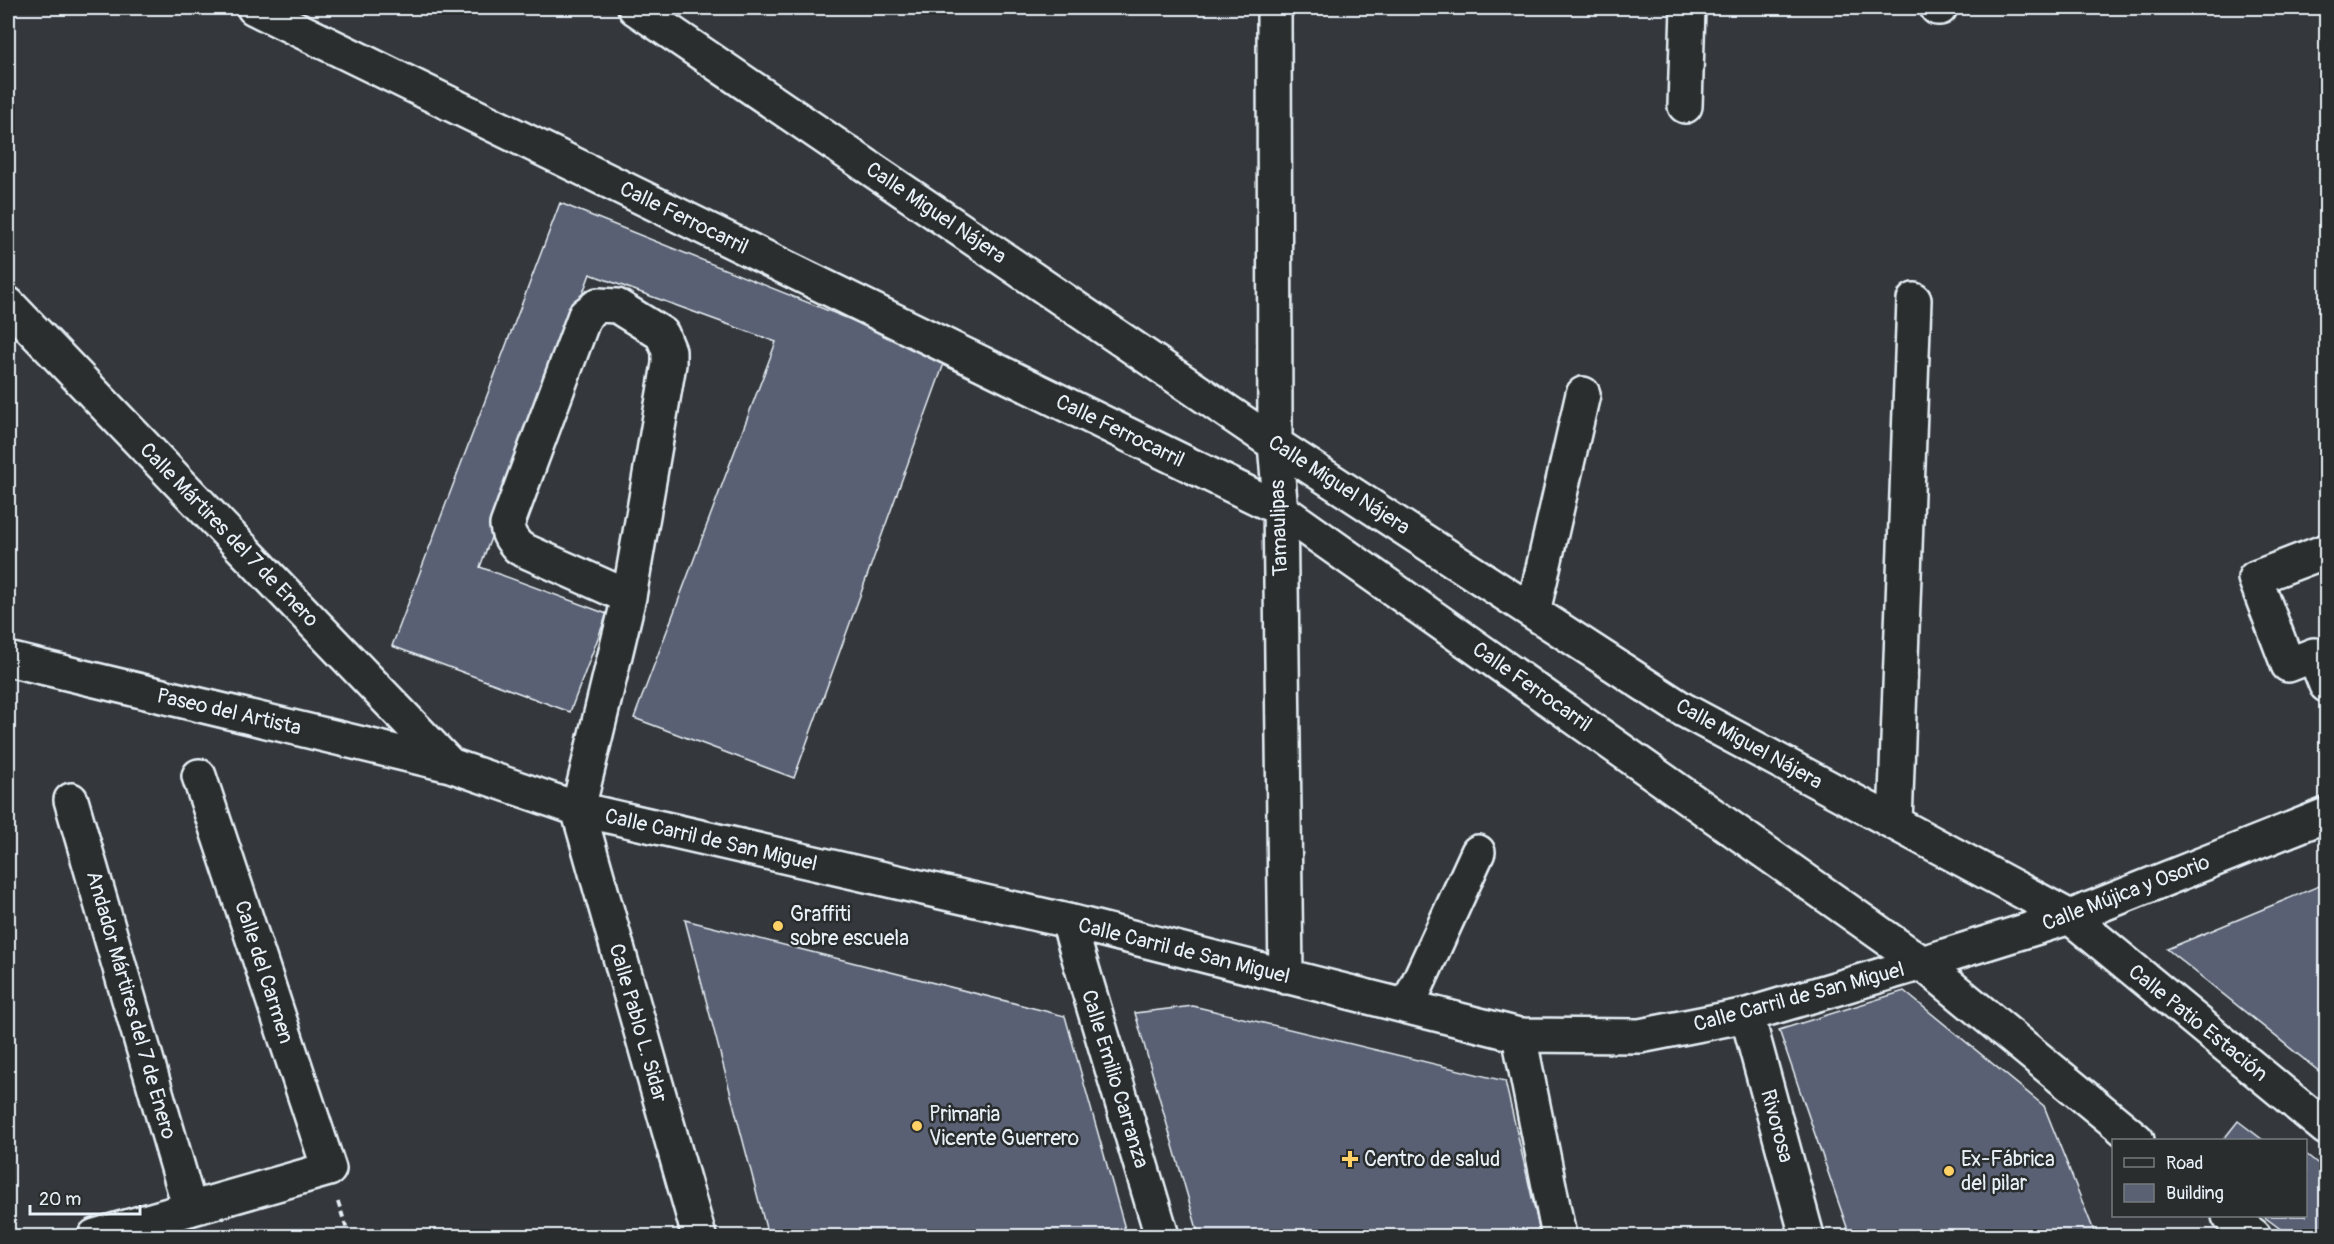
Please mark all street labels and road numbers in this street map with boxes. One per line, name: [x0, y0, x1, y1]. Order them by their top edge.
street label: Calle Miguel Nájera: [860, 156, 1012, 270]
street label: Calle Ferrocarril: [615, 175, 753, 261]
street label: Calle Ferrocarril: [1051, 388, 1189, 474]
street label: Calle Miguel Nájera: [1263, 429, 1415, 541]
street label: Calle Mártires del 7 de Enero: [134, 437, 324, 633]
street label: Tamaulipas: [1264, 479, 1294, 577]
street label: Calle Ferrocarril: [1467, 636, 1597, 738]
street label: Paseo del Artista: [154, 682, 304, 742]
street label: Calle Miguel Nájera: [1671, 692, 1827, 796]
street label: Calle Carril de San Miguel: [602, 802, 820, 878]
street label: Calle Mújica y Osorio: [2038, 849, 2214, 937]
street label: Andador Mártires del 7 de Enero: [80, 868, 182, 1142]
street label: Calle del Carmen: [228, 897, 300, 1047]
street label: Calle Carril de San Miguel: [1075, 912, 1293, 990]
street label: Calle Pablo L. Sidar: [602, 941, 674, 1106]
street label: Calle Carril de San Miguel: [1691, 956, 1907, 1038]
street label: Calle Patio Estación: [2123, 958, 2273, 1088]
street label: Calle Emilio Carranza: [1075, 987, 1155, 1171]
street label: Rivorosa: [1754, 1086, 1800, 1166]

